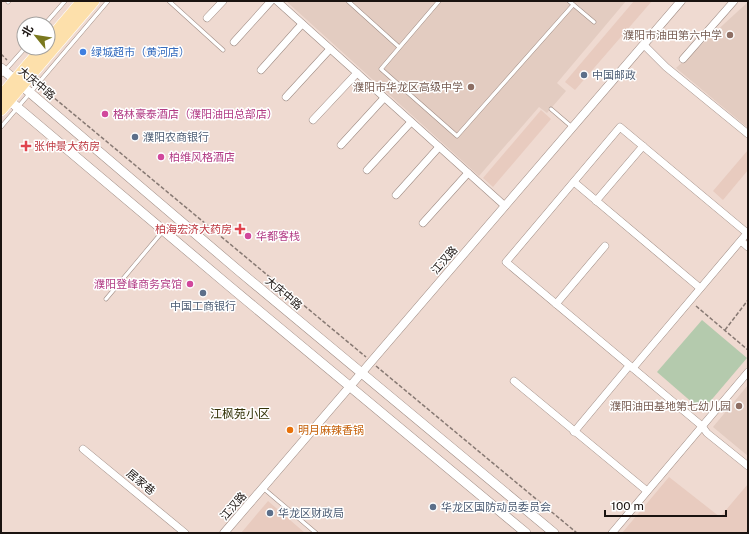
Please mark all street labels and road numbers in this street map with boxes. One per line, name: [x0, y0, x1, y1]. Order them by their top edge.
street label: 大庆中路: [16, 64, 58, 102]
street label: 江汉路: [429, 244, 459, 276]
street label: 大庆中路: [263, 274, 305, 312]
street label: 居家巷: [125, 467, 157, 497]
street label: 江汉路: [218, 490, 248, 522]

